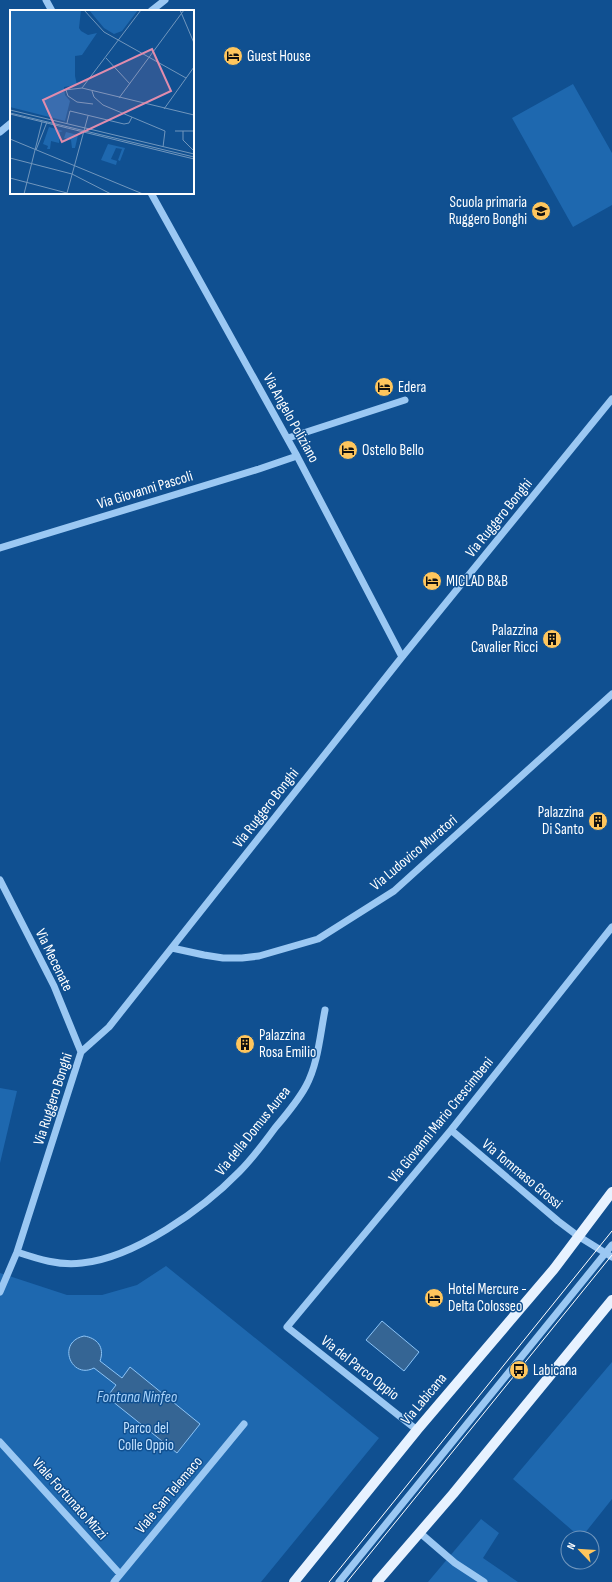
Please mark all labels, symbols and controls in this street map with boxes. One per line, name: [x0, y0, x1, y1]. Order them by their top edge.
inset map: [10, 10, 194, 194]
hotel icon: Guest House: [222, 45, 244, 67]
place label: Guest House: [247, 47, 311, 66]
place label: Scuola primaria Ruggero Bonghi: [449, 193, 527, 229]
school or university icon: Scuola primaria Ruggero Bonghi: [530, 200, 552, 222]
street label: Via Angelo Poliziano: [259, 370, 323, 466]
hotel icon: Edera: [373, 376, 395, 398]
place label: Edera: [398, 378, 426, 397]
hotel icon: Ostello Bello: [337, 439, 359, 461]
place label: Ostello Bello: [362, 441, 424, 460]
street label: Via Giovanni Pascoli: [95, 466, 195, 514]
street label: Via Ruggero Bonghi: [461, 475, 537, 561]
hotel icon: MICLAD B&B: [421, 570, 443, 592]
place label: MICLAD B&B: [446, 572, 508, 591]
place label: Palazzina Cavalier Ricci: [471, 621, 538, 657]
building icon: Palazzina Cavalier Ricci: [541, 628, 563, 650]
street label: Via Ruggero Bonghi: [229, 764, 303, 852]
place label: Palazzina Di Santo: [538, 803, 584, 839]
building icon: Palazzina Di Santo: [587, 810, 609, 832]
street label: Via Ludovico Muratori: [367, 811, 462, 895]
street label: Via Mecenate: [31, 926, 77, 994]
place label: Palazzina Rosa Emilio: [259, 1026, 316, 1062]
building icon: Palazzina Rosa Emilio: [234, 1033, 256, 1055]
street label: Via Ruggero Bonghi: [29, 1050, 77, 1148]
street label: Via Giovanni Mario Crescimbeni: [384, 1053, 498, 1187]
street label: Via della Domus Aurea: [211, 1082, 295, 1180]
street label: Via Tommaso Grossi: [478, 1135, 566, 1213]
place label: Hotel Mercure - Delta Colosseo: [448, 1280, 527, 1316]
hotel icon: Hotel Mercure - Delta Colosseo: [423, 1287, 445, 1309]
street label: Via del Parco Oppio: [317, 1331, 403, 1405]
bus stop icon: Labicana: [508, 1359, 530, 1381]
place label: Labicana: [533, 1361, 577, 1380]
street label: Via Labicana: [397, 1369, 451, 1429]
water label: Fontana Ninfeo: [97, 1388, 178, 1407]
park label: Parco del Colle Oppio: [118, 1419, 174, 1455]
street label: Viale San Telemaco: [131, 1452, 207, 1538]
street label: Viale Fortunato Mizzi: [28, 1454, 112, 1544]
north arrow: [560, 1530, 600, 1570]
text: N: [564, 1540, 579, 1551]

